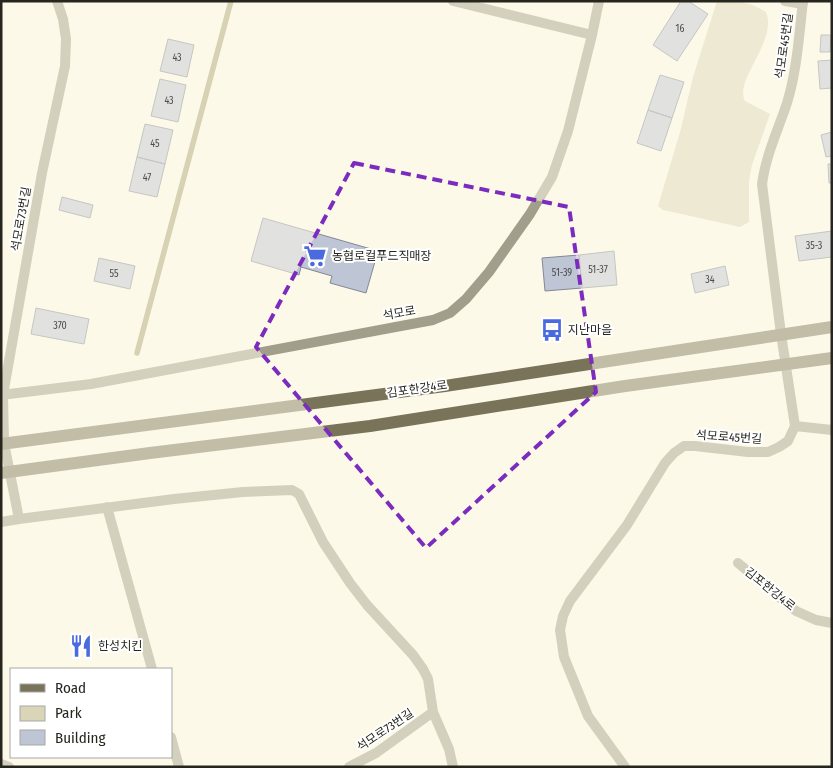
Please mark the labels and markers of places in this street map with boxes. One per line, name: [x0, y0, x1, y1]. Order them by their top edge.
supermarket icon: 농협로컬푸드직매장: [302, 243, 328, 269]
place label: 농협로컬푸드직매장: [332, 249, 431, 263]
bus stop icon: 지난마을: [539, 317, 565, 343]
place label: 지난마을: [568, 323, 612, 337]
restaurant icon: 한성치킨: [68, 633, 94, 659]
place label: 한성치킨: [98, 639, 142, 653]

